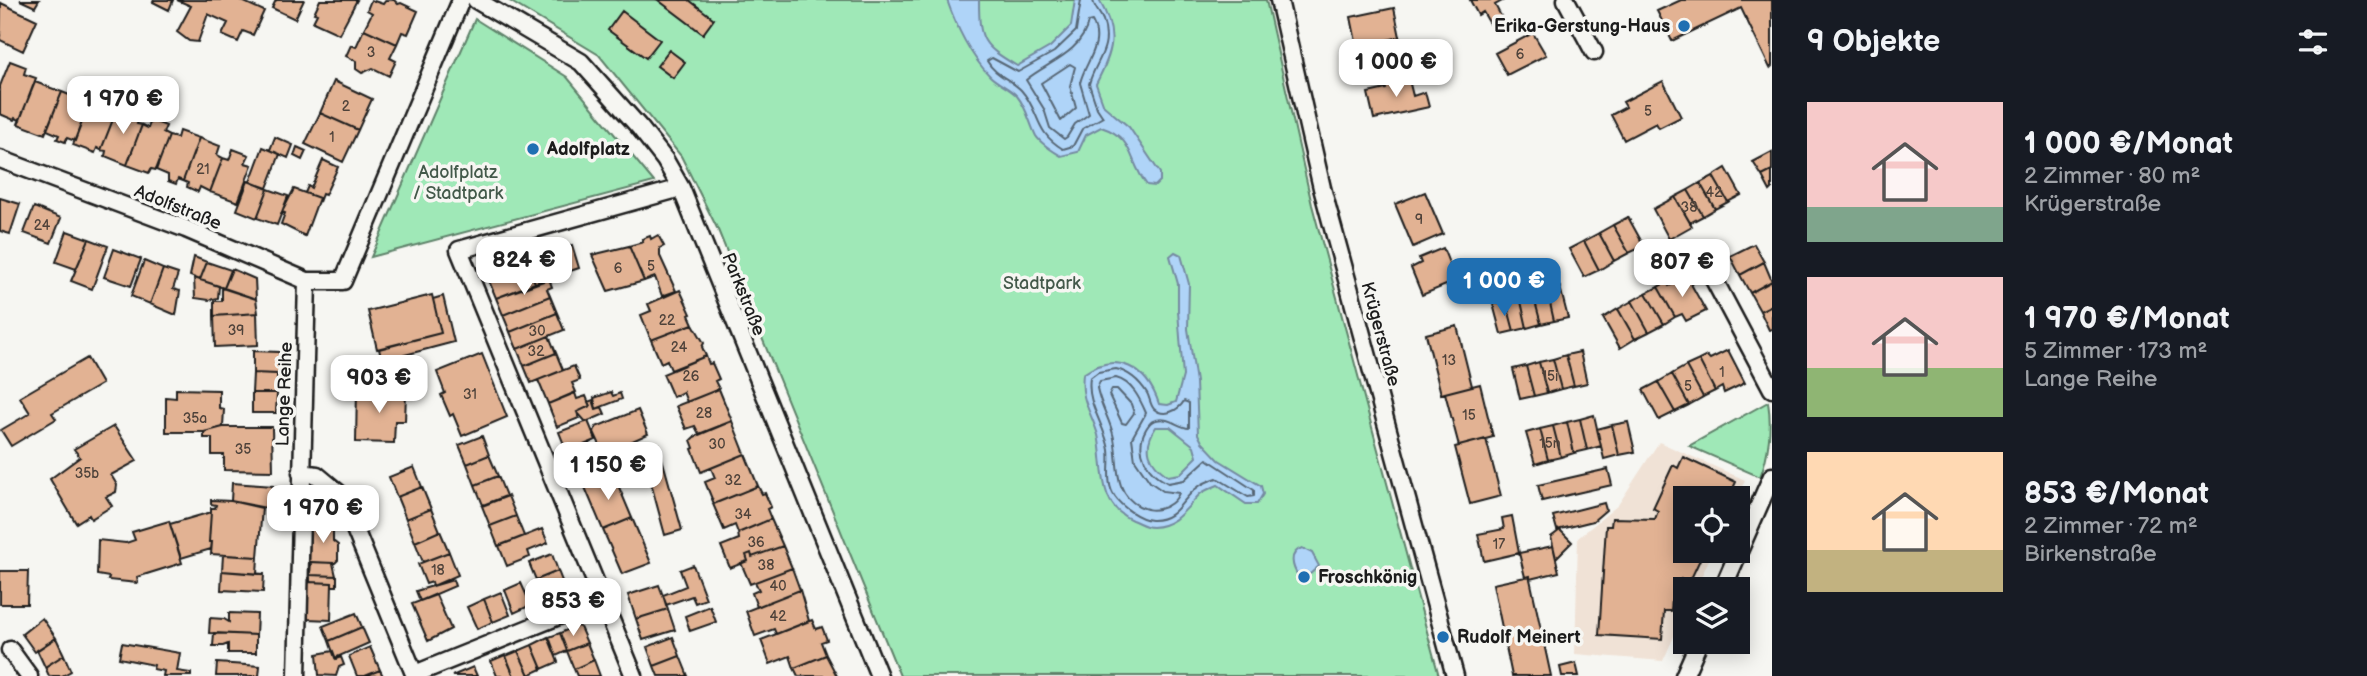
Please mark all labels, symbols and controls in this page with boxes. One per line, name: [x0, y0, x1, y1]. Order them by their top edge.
place label: Erika-Gerstung-Haus: [1494, 16, 1670, 37]
marker: Erika-Gerstung-Haus: [1676, 18, 1692, 34]
icon: filters: [2294, 23, 2332, 61]
text: 9 Objekte: [1807, 24, 1940, 60]
pin: 1 000 €: [1331, 40, 1461, 99]
house number: 3: [367, 44, 375, 61]
house number: 6: [1516, 46, 1525, 63]
text: 1 000 €: [1355, 48, 1437, 76]
pin: 1 970 €: [58, 76, 188, 136]
text: 1 970 €: [83, 85, 163, 113]
house number: 2: [342, 98, 351, 115]
house number: 5: [1644, 103, 1652, 120]
text: 1 000 €/Monat: [2024, 126, 2233, 162]
house number: 1: [329, 129, 335, 146]
icon: home: [1863, 130, 1947, 214]
place label: Adolfplatz: [546, 139, 630, 160]
marker: Adolfplatz: [525, 141, 541, 157]
house number: 21: [196, 161, 210, 178]
park label: Adolfplatz / Stadtpark: [413, 162, 503, 204]
text: 2 Zimmer · 80 m²: [2024, 162, 2200, 190]
street label: Adolfstraße: [131, 181, 225, 235]
house number: 42: [1706, 184, 1723, 201]
text: Krügerstraße: [2024, 190, 2161, 218]
house number: 38: [1681, 199, 1697, 216]
house number: 9: [1415, 211, 1423, 228]
house number: 24: [34, 217, 51, 234]
pin: 824 €: [475, 238, 573, 297]
pin: 807 €: [1633, 240, 1731, 299]
text: 824 €: [492, 246, 556, 274]
text: 807 €: [1650, 248, 1714, 276]
street label: Parkstraße: [717, 250, 770, 339]
house number: 5: [647, 258, 655, 275]
pin: 1 000 €: [1439, 258, 1569, 318]
house number: 6: [614, 260, 623, 277]
text: 1 000 €: [1463, 267, 1545, 295]
park label: Stadtpark: [1003, 273, 1081, 294]
street label: Krügerstraße: [1356, 280, 1405, 389]
text: 1 970 €/Monat: [2024, 301, 2230, 337]
icon: home: [1863, 305, 1947, 389]
house number: 22: [659, 312, 676, 329]
house number: 39: [228, 322, 244, 339]
house number: 30: [529, 323, 545, 340]
text: 5 Zimmer · 173 m²: [2024, 337, 2207, 365]
house number: 24: [671, 339, 688, 356]
street label: Lange Reihe: [272, 341, 297, 447]
house number: 32: [528, 343, 545, 360]
house number: 13: [1442, 352, 1456, 369]
pin: 903 €: [330, 356, 428, 415]
text: 903 €: [347, 364, 411, 392]
house number: 1: [1719, 364, 1725, 381]
text: Lange Reihe: [2024, 365, 2157, 393]
house number: 26: [683, 368, 700, 385]
house number: 15i: [1542, 368, 1558, 385]
house number: 5: [1684, 378, 1692, 395]
house number: 31: [463, 386, 477, 403]
house number: 28: [696, 405, 712, 422]
house number: 15: [1462, 407, 1476, 424]
house number: 35a: [183, 410, 207, 427]
house number: 15n: [1539, 435, 1561, 452]
house number: 30: [709, 436, 725, 453]
house number: 35: [235, 441, 251, 458]
pin: 1 150 €: [543, 442, 673, 502]
text: 1 150 €: [570, 451, 646, 479]
house number: 35b: [75, 465, 99, 482]
house number: 32: [725, 472, 742, 489]
text: 853 €/Monat: [2024, 476, 2209, 512]
icon: home: [1863, 480, 1947, 564]
pin: 1 970 €: [258, 486, 388, 545]
map controls: [1673, 486, 1750, 654]
button: locate: [1673, 486, 1750, 563]
text: 1 970 €: [283, 494, 363, 522]
house number: 34: [734, 506, 752, 523]
text: 2 Zimmer · 72 m²: [2024, 512, 2198, 540]
house number: 36: [747, 534, 765, 551]
house number: 17: [1493, 536, 1505, 553]
text: Birkenstraße: [2024, 540, 2157, 568]
house number: 38: [758, 557, 774, 574]
house number: 18: [431, 562, 445, 579]
place label: Froschkönig: [1318, 567, 1417, 588]
marker: Froschkönig: [1296, 569, 1312, 585]
button: layers: [1673, 577, 1750, 654]
pin: 853 €: [524, 578, 622, 638]
house number: 40: [770, 578, 786, 595]
text: 853 €: [541, 587, 605, 615]
house number: 42: [770, 608, 787, 625]
place label: Rudolf Meinert: [1457, 627, 1580, 648]
marker: Rudolf Meinert: [1435, 629, 1451, 645]

